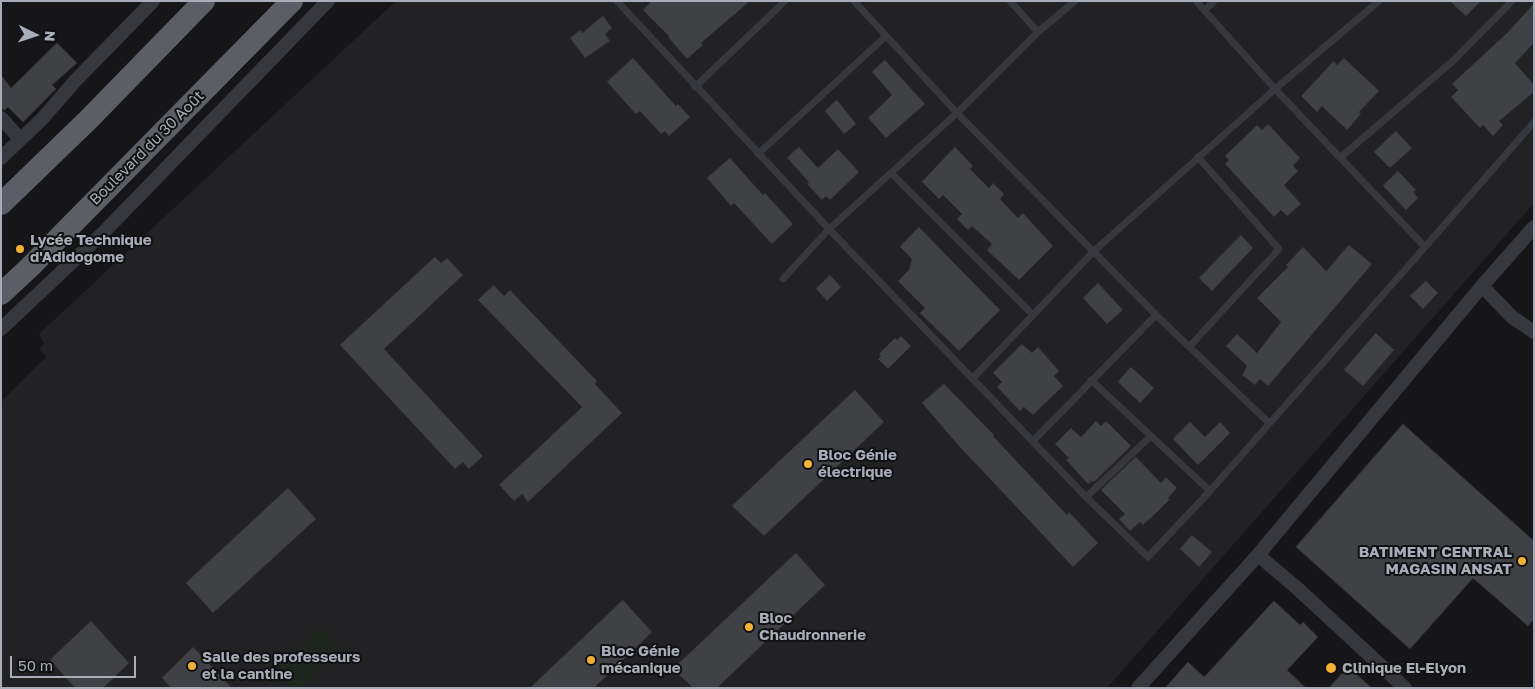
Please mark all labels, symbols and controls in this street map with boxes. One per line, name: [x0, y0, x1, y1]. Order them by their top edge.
north arrow: [10, 10, 60, 60]
text: N: [42, 30, 59, 42]
street label: Boulevard du 30 Août: [86, 87, 208, 209]
place label: Lycée Technique d'Adidogome: [30, 231, 152, 266]
marker: Lycée Technique d'Adidogome: [14, 243, 26, 255]
place label: Bloc Génie électrique: [818, 446, 897, 481]
marker: Bloc Génie électrique: [802, 458, 814, 470]
place label: BATIMENT CENTRAL MAGASIN ANSAT: [1359, 543, 1512, 578]
marker: BATIMENT CENTRAL MAGASIN ANSAT: [1516, 555, 1528, 567]
place label: Bloc Chaudronnerie: [759, 609, 866, 644]
marker: Bloc Chaudronnerie: [743, 621, 755, 633]
place label: Bloc Génie mécanique: [601, 642, 680, 677]
scale bar: [12, 646, 139, 678]
place label: Salle des professeurs et la cantine: [202, 648, 360, 683]
marker: Bloc Génie mécanique: [585, 654, 597, 666]
text: 50 m: [18, 656, 53, 674]
place label: Clinique El-Elyon: [1342, 659, 1466, 677]
marker: Salle des professeurs et la cantine: [186, 660, 198, 672]
marker: Clinique El-Elyon: [1324, 661, 1338, 675]

